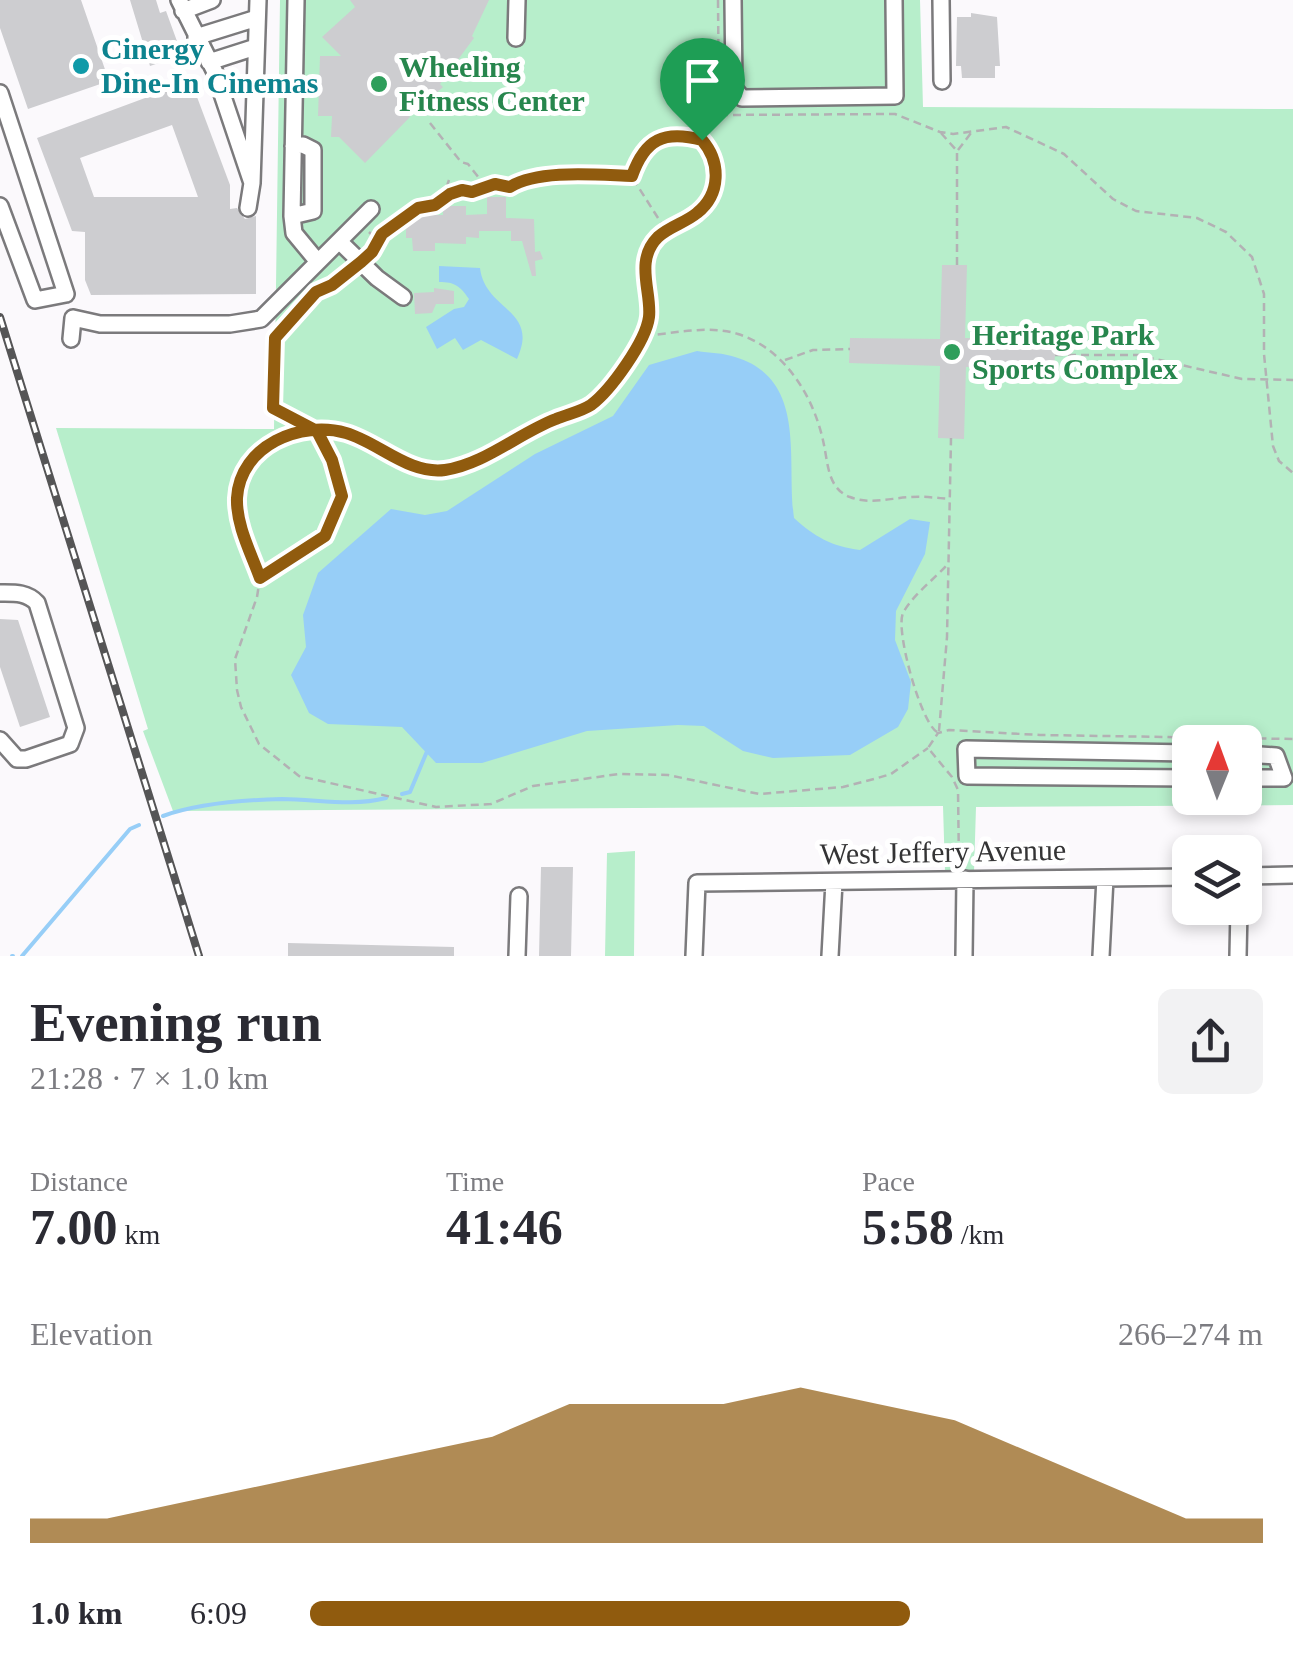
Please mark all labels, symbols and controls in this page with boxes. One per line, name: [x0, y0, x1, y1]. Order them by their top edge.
place label: Cinergy Dine-In Cinemas: [101, 32, 319, 99]
pin: [660, 38, 745, 141]
place label: Wheeling Fitness Center: [399, 50, 585, 117]
icon: arrive: [675, 53, 730, 108]
marker: Cinergy Dine-In Cinemas: [70, 55, 92, 77]
marker: Wheeling Fitness Center: [368, 73, 390, 95]
place label: Heritage Park Sports Complex: [972, 318, 1178, 385]
marker: Heritage Park Sports Complex: [941, 341, 963, 363]
north arrow: [1172, 725, 1262, 815]
map controls: [1172, 725, 1262, 925]
street label: West Jeffery Avenue: [820, 833, 1066, 870]
button: layers: [1172, 835, 1262, 925]
button: share: [1158, 989, 1263, 1094]
text: Evening run: [30, 992, 322, 1053]
text: 21:28 · 7 × 1.0 km: [30, 1060, 268, 1096]
text: Distance: [30, 1166, 128, 1197]
text: Time: [446, 1166, 504, 1197]
text: Pace: [862, 1166, 915, 1197]
text: 7.00: [30, 1199, 118, 1255]
text: 41:46: [446, 1199, 563, 1255]
text: 5:58: [862, 1199, 954, 1255]
text: km: [118, 1219, 160, 1250]
text: /km: [954, 1219, 1004, 1250]
text: Elevation: [30, 1316, 153, 1352]
text: 266–274 m: [1118, 1316, 1263, 1352]
text: 1.0 km: [30, 1595, 122, 1631]
text: 6:09: [190, 1595, 247, 1631]

